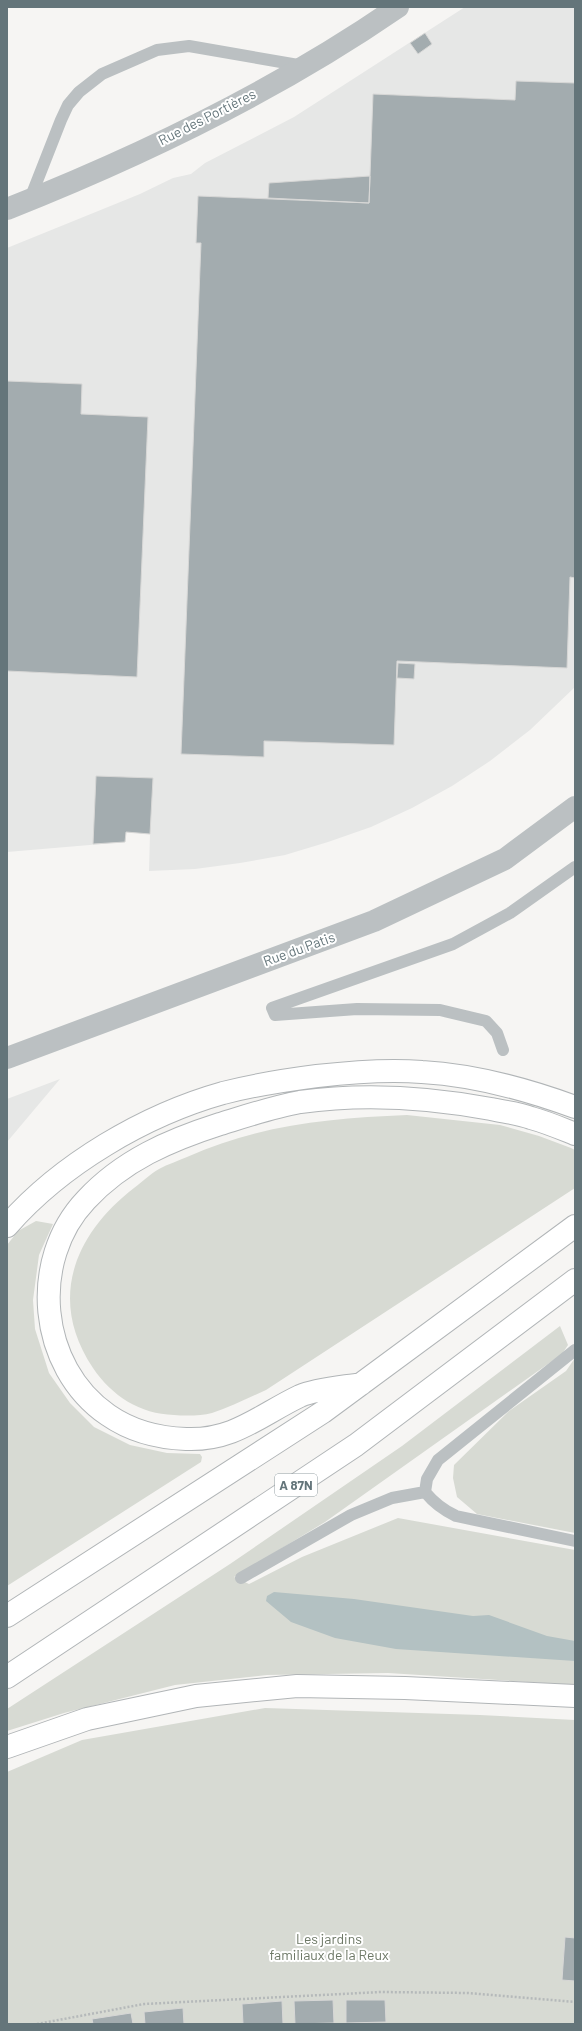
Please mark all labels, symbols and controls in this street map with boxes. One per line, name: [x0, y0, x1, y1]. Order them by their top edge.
street label: Rue des Portières: [155, 85, 259, 148]
street label: Rue du Patis: [261, 928, 337, 969]
road number: A 87N: [275, 1474, 317, 1496]
park label: Les jardins familiaux de la Reux: [269, 1930, 389, 1963]

